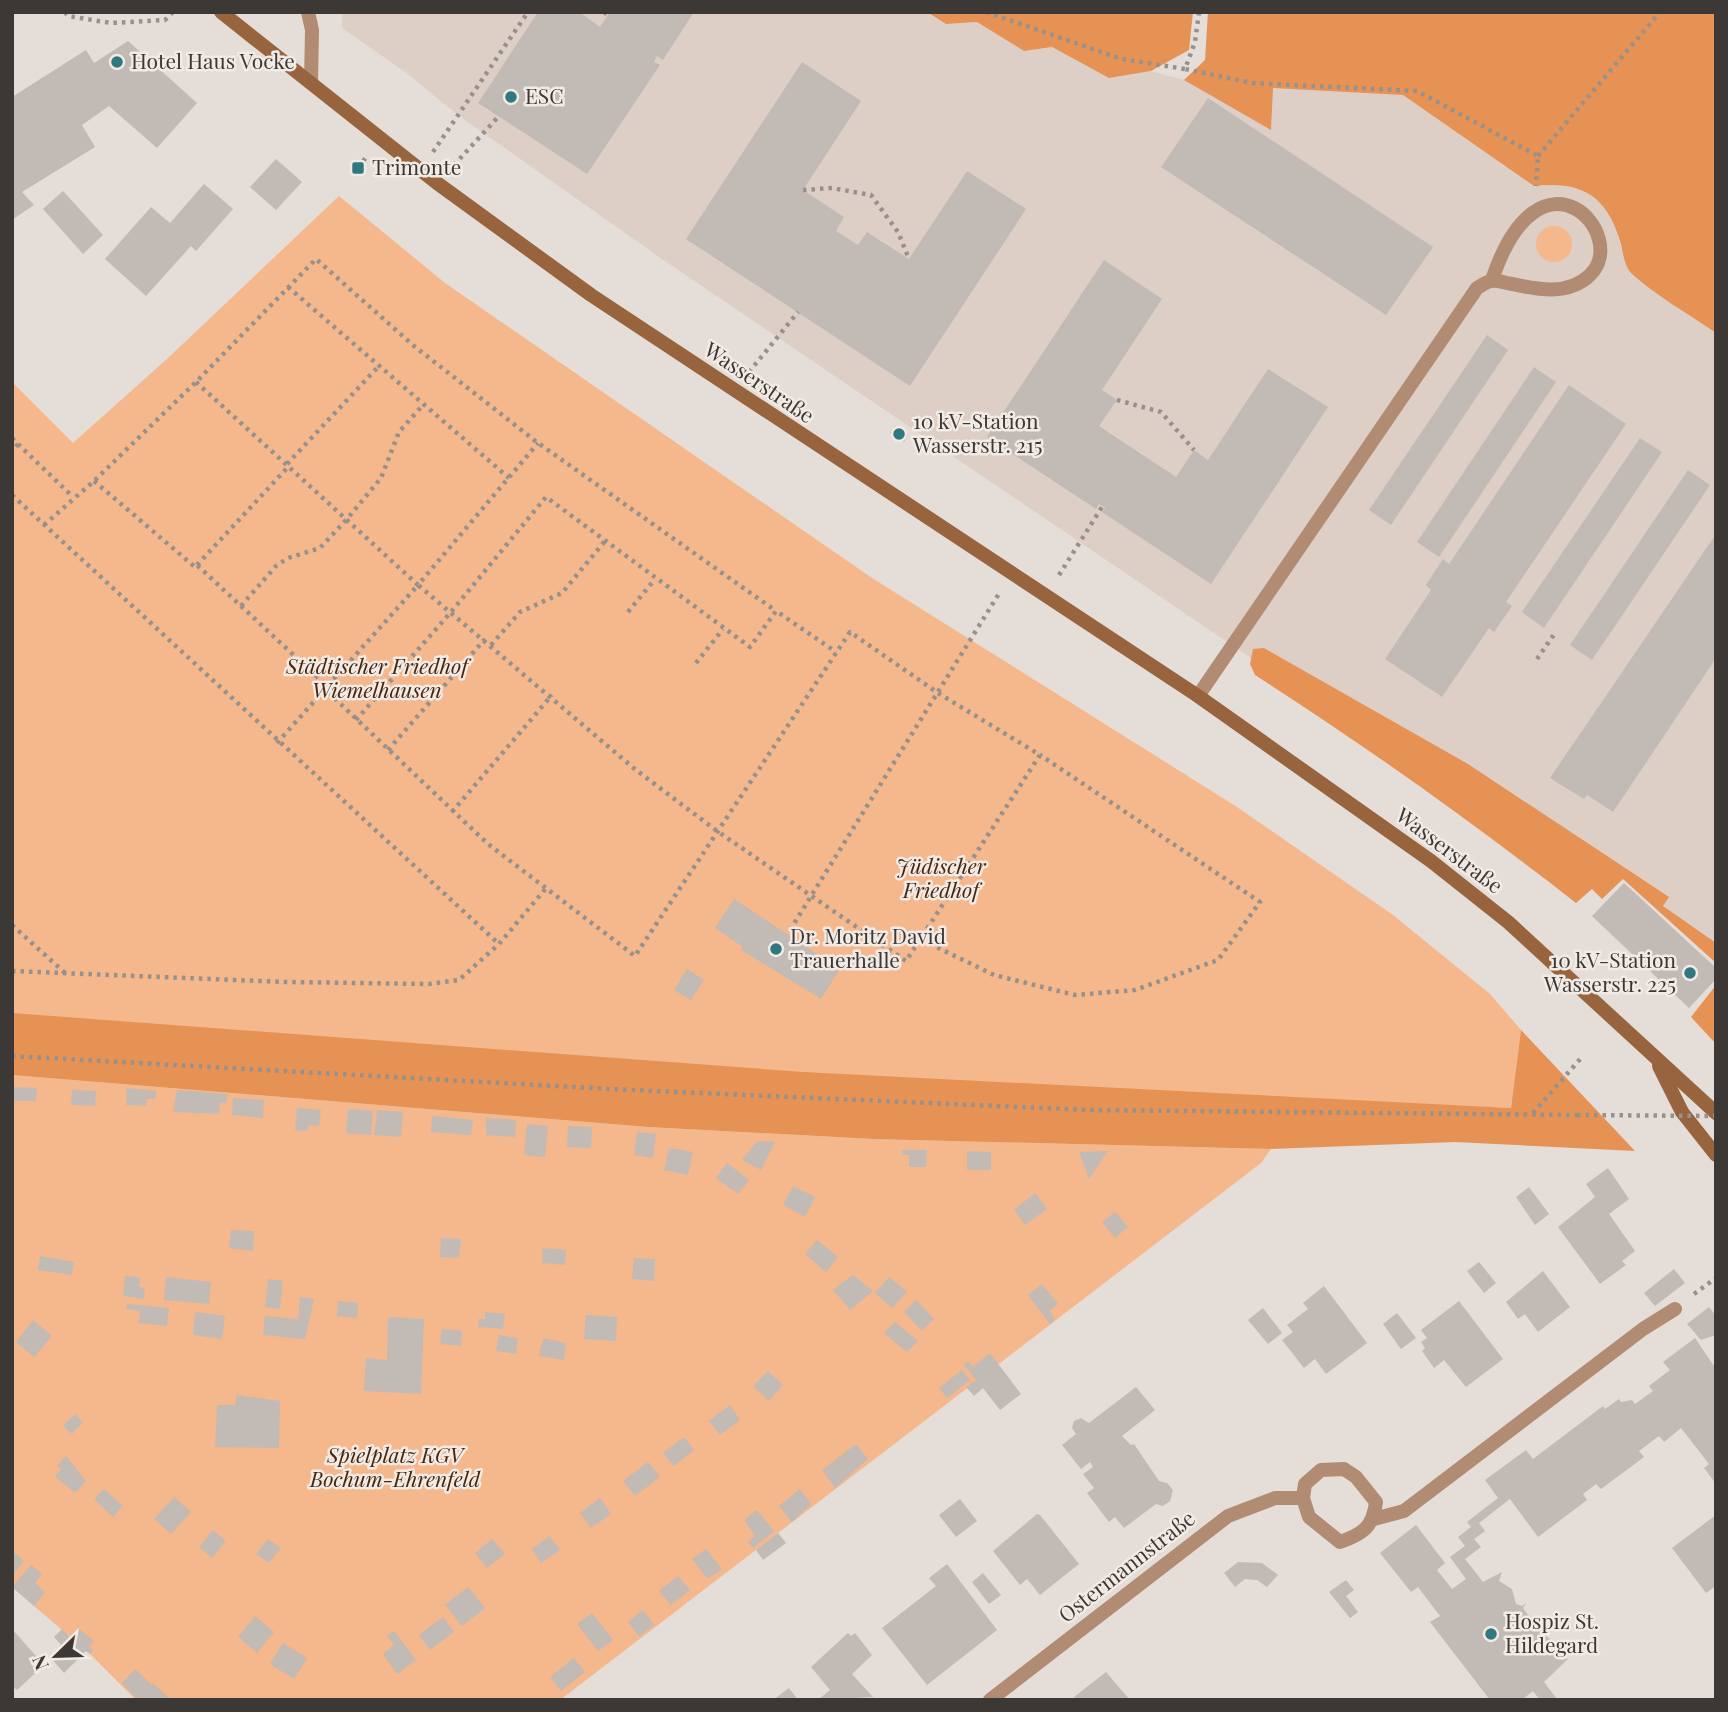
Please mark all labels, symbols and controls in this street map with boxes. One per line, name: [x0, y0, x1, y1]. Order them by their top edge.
place label: Hotel Haus Vocke: [131, 46, 295, 74]
marker: Hotel Haus Vocke: [109, 54, 125, 70]
place label: ESC: [525, 81, 564, 109]
marker: ESC: [503, 89, 519, 105]
place label: Trimonte: [372, 152, 461, 180]
marker: Trimonte: [350, 160, 366, 176]
street label: Wasserstraße: [699, 334, 820, 428]
place label: 10 kV-Station Wasserstr. 215: [912, 406, 1042, 458]
marker: 10 kV-Station Wasserstr. 215: [891, 426, 907, 442]
park label: Städtischer Friedhof Wiemelhausen: [285, 651, 472, 703]
street label: Wasserstraße: [1390, 800, 1509, 899]
park label: Jüdischer Friedhof: [896, 851, 987, 903]
place label: Dr. Moritz David Trauerhalle: [790, 921, 946, 973]
marker: Dr. Moritz David Trauerhalle: [768, 941, 784, 957]
place label: 10 kV-Station Wasserstr. 225: [1543, 945, 1676, 997]
marker: 10 kV-Station Wasserstr. 225: [1682, 965, 1698, 981]
park label: Spielplatz KGV Bochum-Ehrenfeld: [309, 1440, 481, 1492]
street label: Ostermannstraße: [1052, 1503, 1200, 1628]
place label: Hospiz St. Hildegard: [1505, 1606, 1599, 1658]
north arrow: [21, 1621, 91, 1691]
marker: Hospiz St. Hildegard: [1483, 1626, 1499, 1642]
text: N: [25, 1651, 54, 1674]

